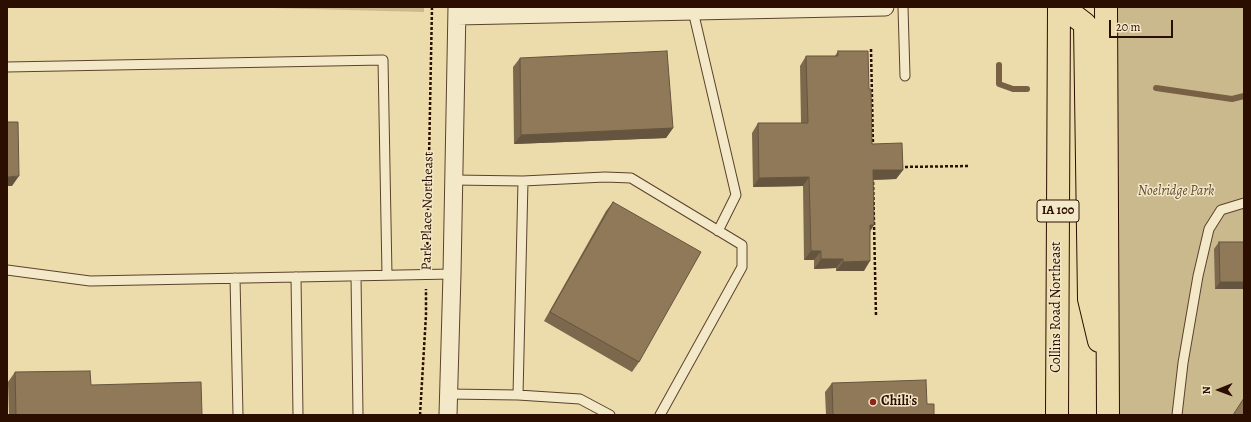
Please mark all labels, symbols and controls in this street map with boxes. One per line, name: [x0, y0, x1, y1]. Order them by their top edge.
scale bar: [1111, 12, 1175, 38]
text: 20 m: [1116, 19, 1140, 35]
street label: Park Place Northeast: [419, 151, 437, 271]
park label: Noelridge Park: [1138, 184, 1214, 200]
road number: IA 100: [1037, 200, 1079, 222]
street label: Collins Road Northeast: [1049, 241, 1065, 373]
north arrow: [1199, 370, 1239, 410]
text: N: [1199, 386, 1214, 394]
place label: Chili's: [881, 394, 917, 410]
marker: Chili's: [868, 397, 878, 407]

